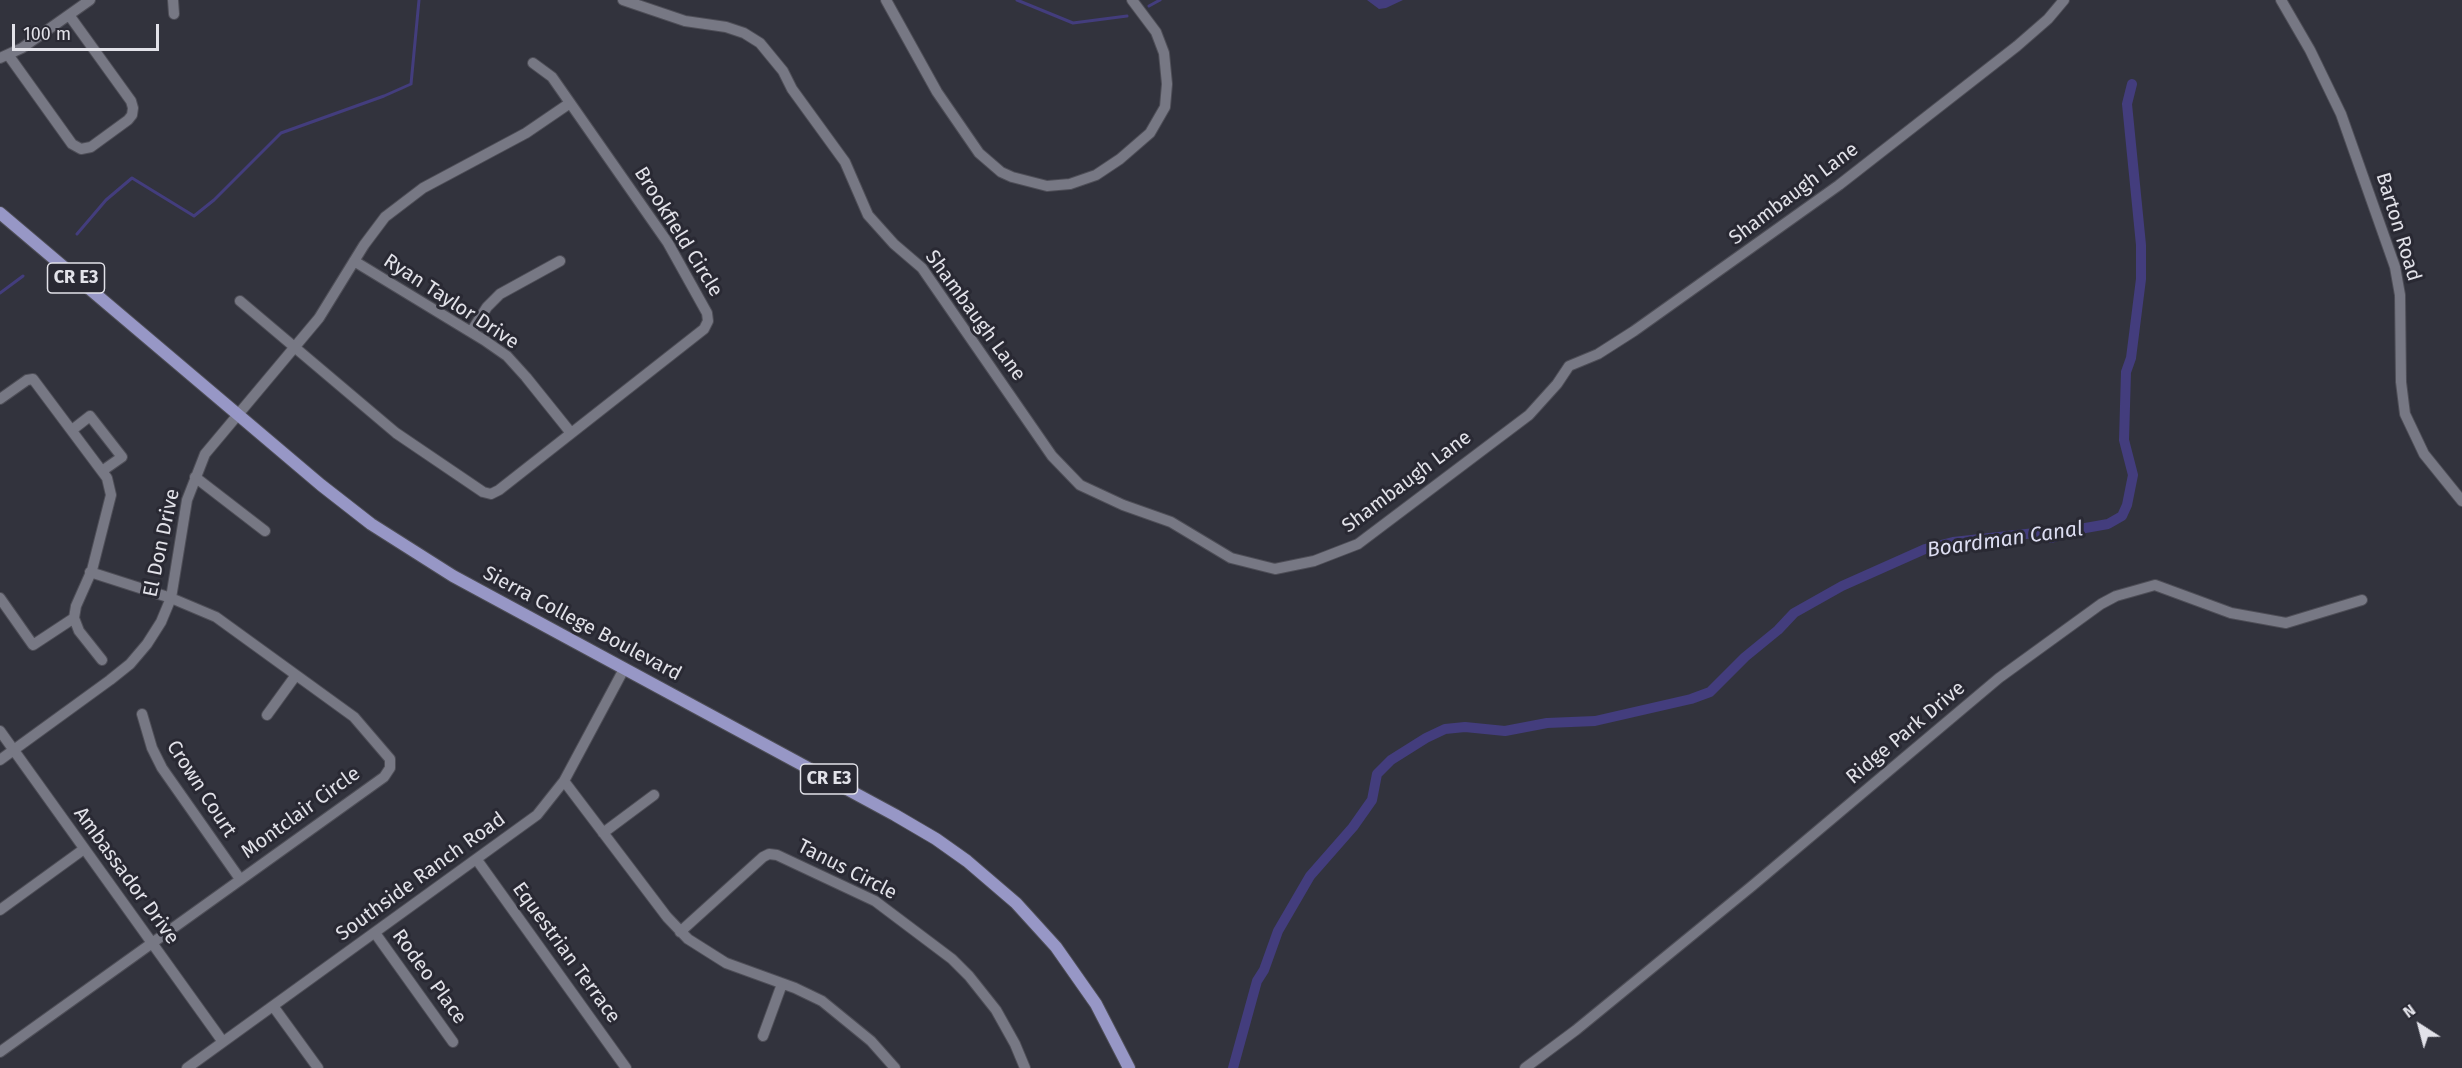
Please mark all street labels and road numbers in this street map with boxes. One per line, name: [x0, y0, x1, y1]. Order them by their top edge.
street label: Shambaugh Lane: [1725, 138, 1863, 250]
street label: Brookfield Circle: [628, 163, 728, 301]
street label: Barton Road: [2370, 170, 2426, 284]
street label: Shambaugh Lane: [920, 246, 1030, 386]
street label: Ryan Taylor Drive: [379, 249, 523, 355]
road number: CR E3: [48, 263, 104, 293]
street label: Shambaugh Lane: [1338, 426, 1476, 538]
street label: El Don Drive: [139, 487, 185, 599]
street label: Sierra College Boulevard: [479, 561, 685, 687]
street label: Ridge Park Drive: [1842, 676, 1970, 790]
street label: Crown Court: [161, 736, 241, 842]
street label: Montclair Circle: [237, 762, 365, 864]
road number: CR E3: [800, 764, 858, 794]
street label: Ambassador Drive: [68, 803, 184, 949]
street label: Southside Ranch Road: [332, 807, 510, 947]
street label: Tanus Circle: [793, 835, 901, 905]
street label: Equestrian Terrace: [507, 878, 625, 1028]
street label: Rodeo Place: [387, 925, 471, 1029]

